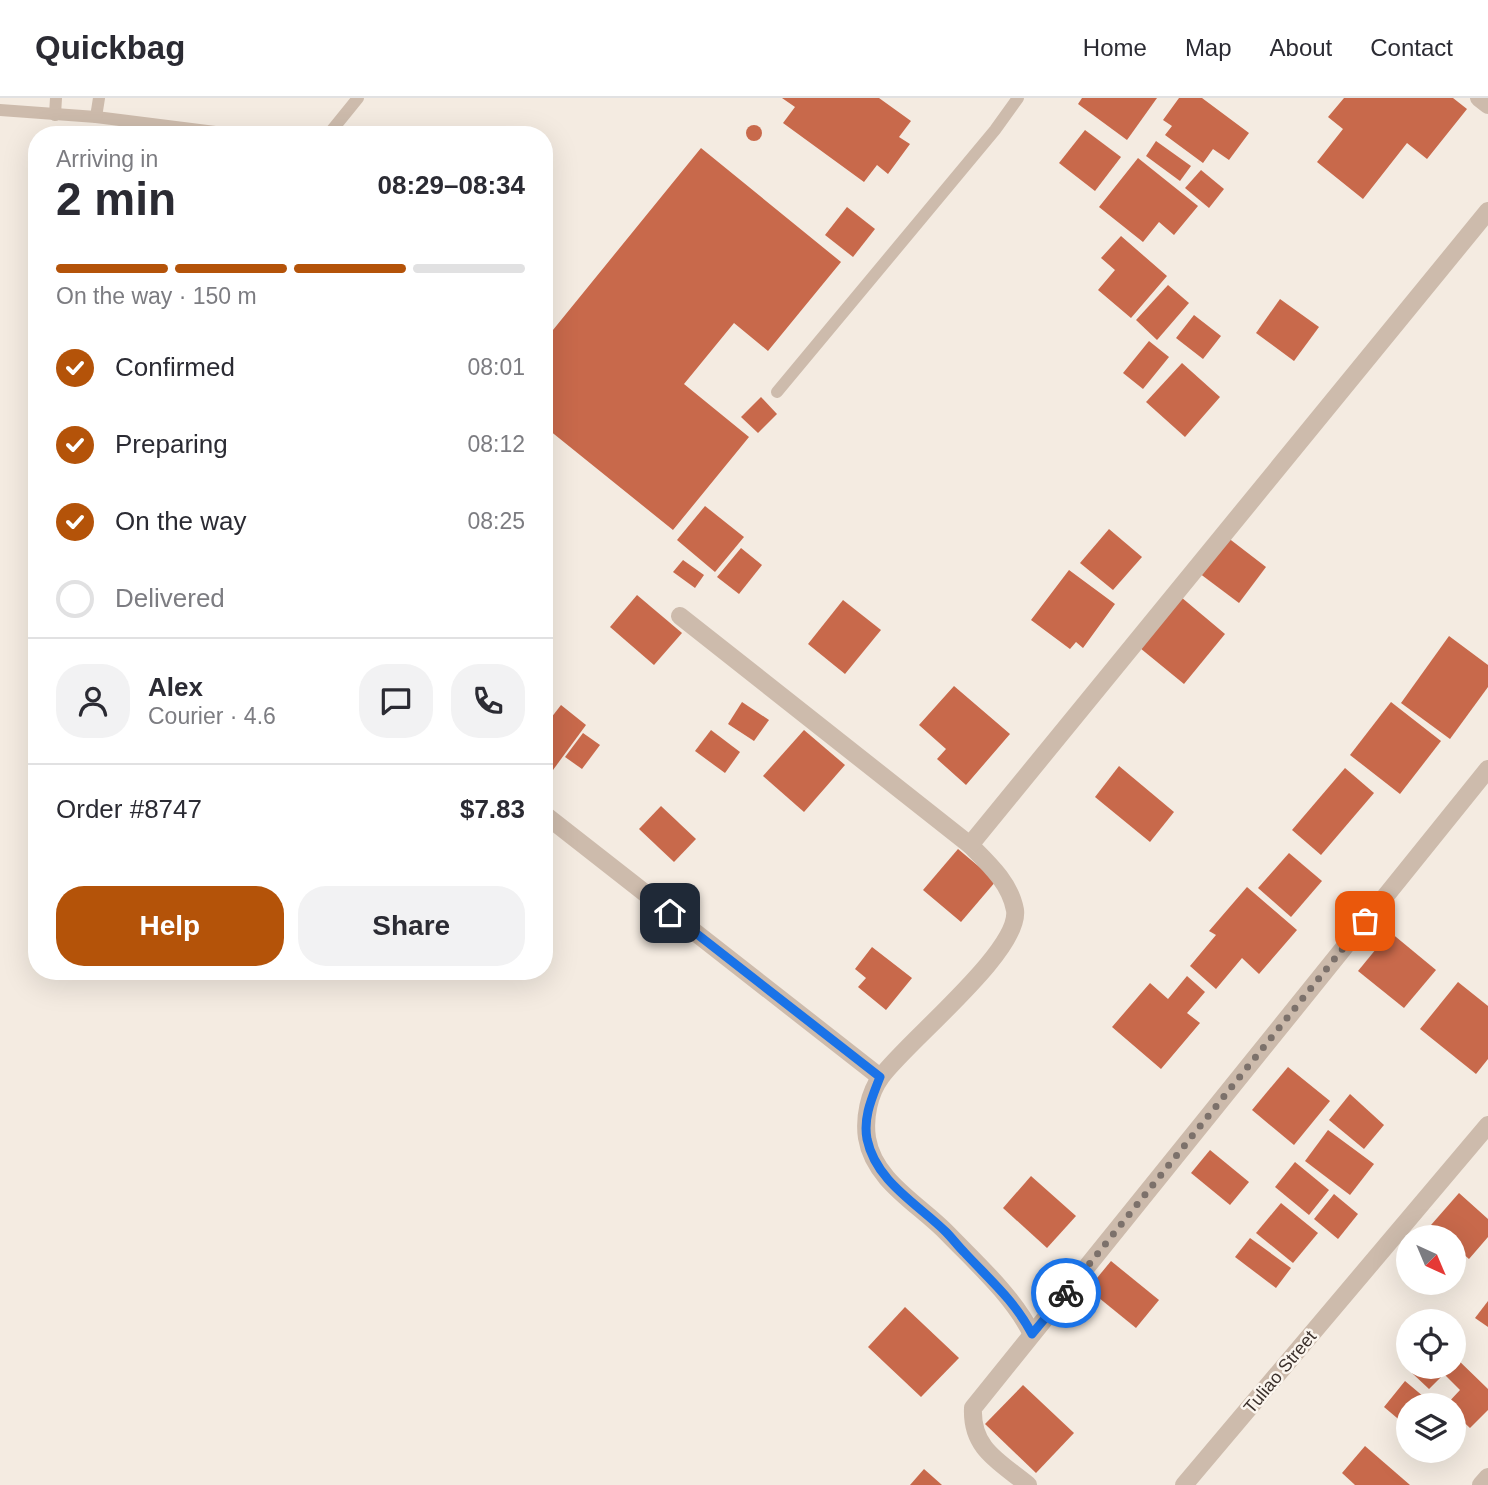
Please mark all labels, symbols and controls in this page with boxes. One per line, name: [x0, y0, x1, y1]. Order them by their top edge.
text: Quickbag: [35, 29, 185, 66]
text: Home: [1083, 34, 1147, 61]
text: Map: [1185, 34, 1232, 61]
text: About: [1270, 34, 1332, 61]
text: Contact: [1370, 34, 1453, 61]
text: Arriving in: [56, 146, 158, 172]
text: 08:29–08:34: [378, 170, 525, 200]
text: 2 min: [56, 173, 176, 225]
text: On the way · 150 m: [56, 283, 257, 309]
icon: check: [56, 349, 94, 387]
text: Confirmed: [115, 352, 235, 382]
text: 08:01: [467, 354, 525, 380]
icon: check: [56, 426, 94, 464]
text: Preparing: [115, 429, 228, 459]
text: 08:12: [467, 431, 525, 457]
icon: check: [56, 503, 94, 541]
text: On the way: [115, 506, 247, 536]
text: 08:25: [467, 508, 525, 534]
text: Delivered: [115, 583, 225, 613]
button: person: [56, 664, 130, 738]
button: chat: [359, 664, 433, 738]
button: phone: [451, 664, 525, 738]
text: Alex: [148, 672, 203, 702]
text: Courier · 4.6: [148, 703, 276, 729]
text: Order #8747: [56, 794, 202, 824]
text: $7.83: [460, 794, 525, 824]
pin: [640, 883, 700, 943]
button: Help: [56, 886, 284, 966]
button: Share: [298, 886, 525, 966]
pin: [1335, 891, 1395, 951]
icon: home: [651, 894, 689, 932]
icon: bag: [1346, 902, 1384, 940]
north arrow: [1396, 1225, 1466, 1295]
map controls: [1396, 1225, 1466, 1463]
courier: [1031, 1258, 1101, 1328]
icon: bike: [1047, 1274, 1085, 1312]
button: locate: [1396, 1309, 1466, 1379]
street label: Tuliao Street: [1240, 1327, 1320, 1417]
button: layers: [1396, 1393, 1466, 1463]

